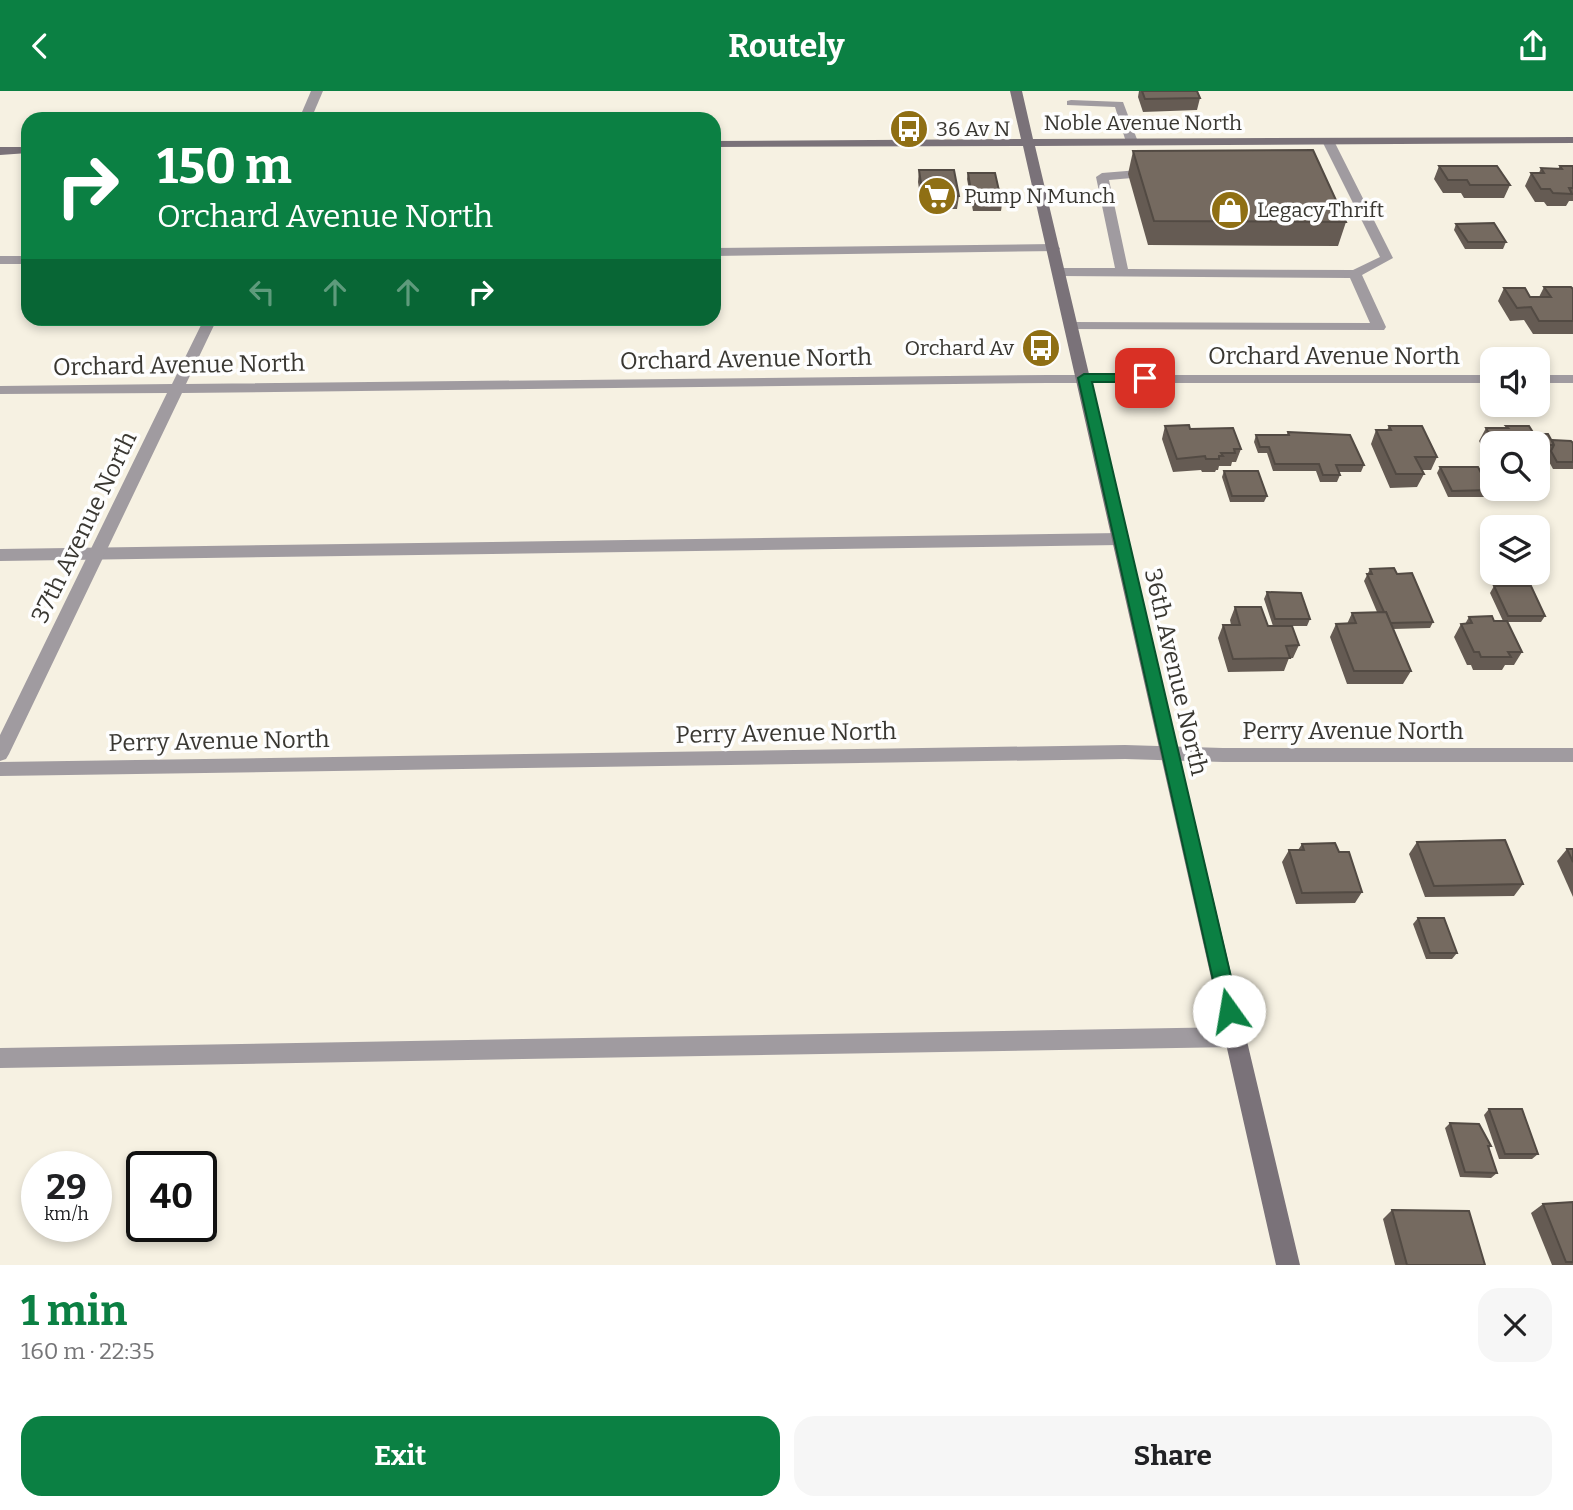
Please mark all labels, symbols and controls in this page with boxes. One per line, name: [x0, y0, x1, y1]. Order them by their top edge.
icon: back: [21, 27, 59, 65]
text: Routely: [728, 27, 845, 65]
icon: share: [1514, 27, 1552, 65]
bus stop icon: 36 Av N: [888, 108, 930, 150]
street label: Noble Avenue North: [1044, 110, 1242, 136]
place label: 36 Av N: [936, 116, 1010, 142]
text: 150 m: [157, 137, 292, 196]
icon: right: [42, 140, 133, 231]
supermarket icon: Pump N Munch: [916, 175, 958, 217]
place label: Pump N Munch: [964, 183, 1115, 209]
shop icon: Legacy Thrift: [1209, 189, 1251, 231]
text: Orchard Avenue North: [157, 197, 493, 235]
place label: Legacy Thrift: [1257, 197, 1384, 223]
icon: left: [243, 273, 281, 311]
icon: ahead: [316, 273, 354, 311]
icon: ahead: [389, 273, 427, 311]
icon: right: [462, 273, 500, 311]
bus stop icon: Orchard Av: [1020, 327, 1062, 369]
place label: Orchard Av: [905, 335, 1015, 361]
street label: Orchard Avenue North: [1208, 342, 1460, 370]
street label: Orchard Avenue North: [620, 343, 872, 375]
map controls: [1480, 347, 1550, 585]
button: sound: [1480, 347, 1550, 417]
pin: [1115, 348, 1175, 408]
street label: Orchard Avenue North: [53, 349, 305, 381]
icon: arrive: [1126, 359, 1164, 397]
street label: 37th Avenue North: [26, 427, 143, 627]
button: search: [1480, 431, 1550, 501]
button: layers: [1480, 515, 1550, 585]
street label: 36th Avenue North: [1139, 566, 1213, 778]
street label: Perry Avenue North: [675, 717, 897, 749]
street label: Perry Avenue North: [1242, 717, 1464, 745]
street label: Perry Avenue North: [108, 725, 330, 757]
position arrow: [1192, 974, 1266, 1048]
speed limit sign: 40: [126, 1151, 217, 1242]
text: 29: [46, 1166, 87, 1208]
text: km/h: [44, 1203, 89, 1225]
text: 1 min: [21, 1286, 127, 1336]
button: close: [1478, 1288, 1552, 1362]
text: 160 m · 22:35: [21, 1337, 154, 1365]
button: Exit: [21, 1416, 780, 1496]
button: Share: [794, 1416, 1552, 1496]

